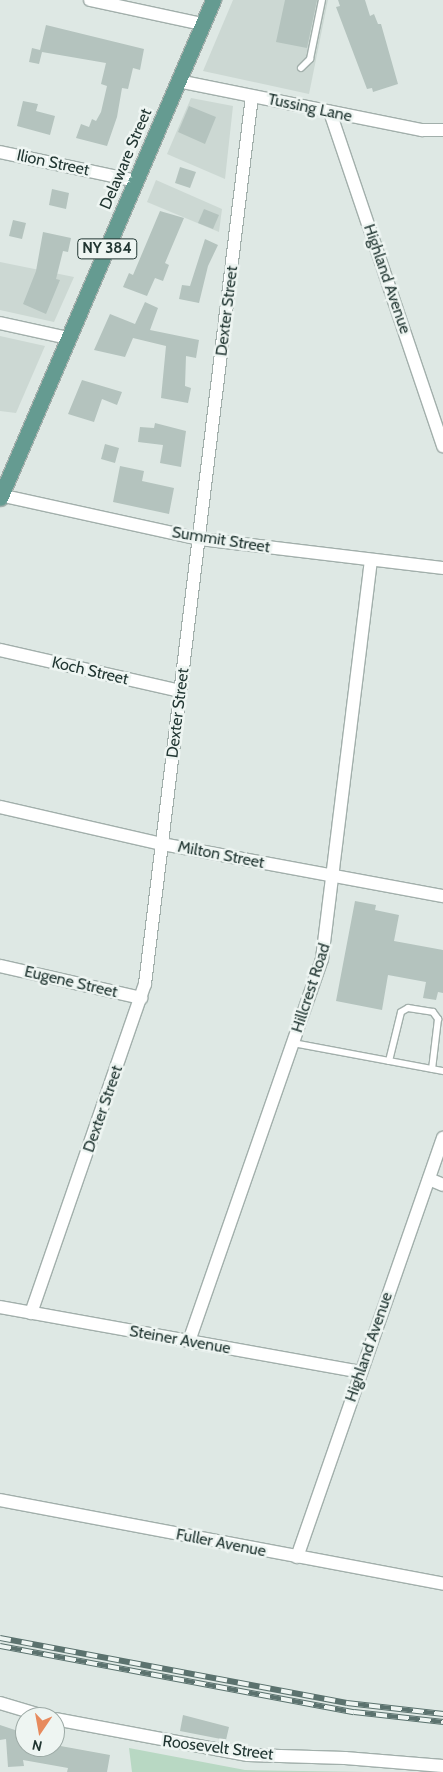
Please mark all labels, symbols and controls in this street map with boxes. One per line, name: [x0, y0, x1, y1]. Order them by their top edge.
street label: Tussing Lane: [266, 90, 354, 126]
street label: Delaware Street: [96, 106, 156, 212]
street label: Ilion Street: [15, 146, 91, 180]
street label: Highland Avenue: [359, 222, 415, 336]
road number: NY 384: [77, 236, 137, 262]
street label: Dexter Street: [212, 265, 242, 357]
street label: Summit Street: [171, 523, 271, 557]
street label: Koch Street: [50, 653, 130, 689]
street label: Dexter Street: [163, 667, 193, 759]
street label: Milton Street: [176, 837, 266, 873]
street label: Hillcrest Road: [288, 941, 334, 1035]
street label: Eugene Street: [23, 962, 119, 1002]
street label: Dexter Street: [79, 1063, 127, 1155]
street label: Highland Avenue: [341, 1290, 397, 1404]
street label: Steiner Avenue: [128, 1322, 232, 1358]
street label: Fuller Avenue: [174, 1525, 268, 1561]
north arrow: [15, 1707, 65, 1757]
street label: Roosevelt Street: [162, 1732, 274, 1764]
text: N: [30, 1736, 44, 1756]

